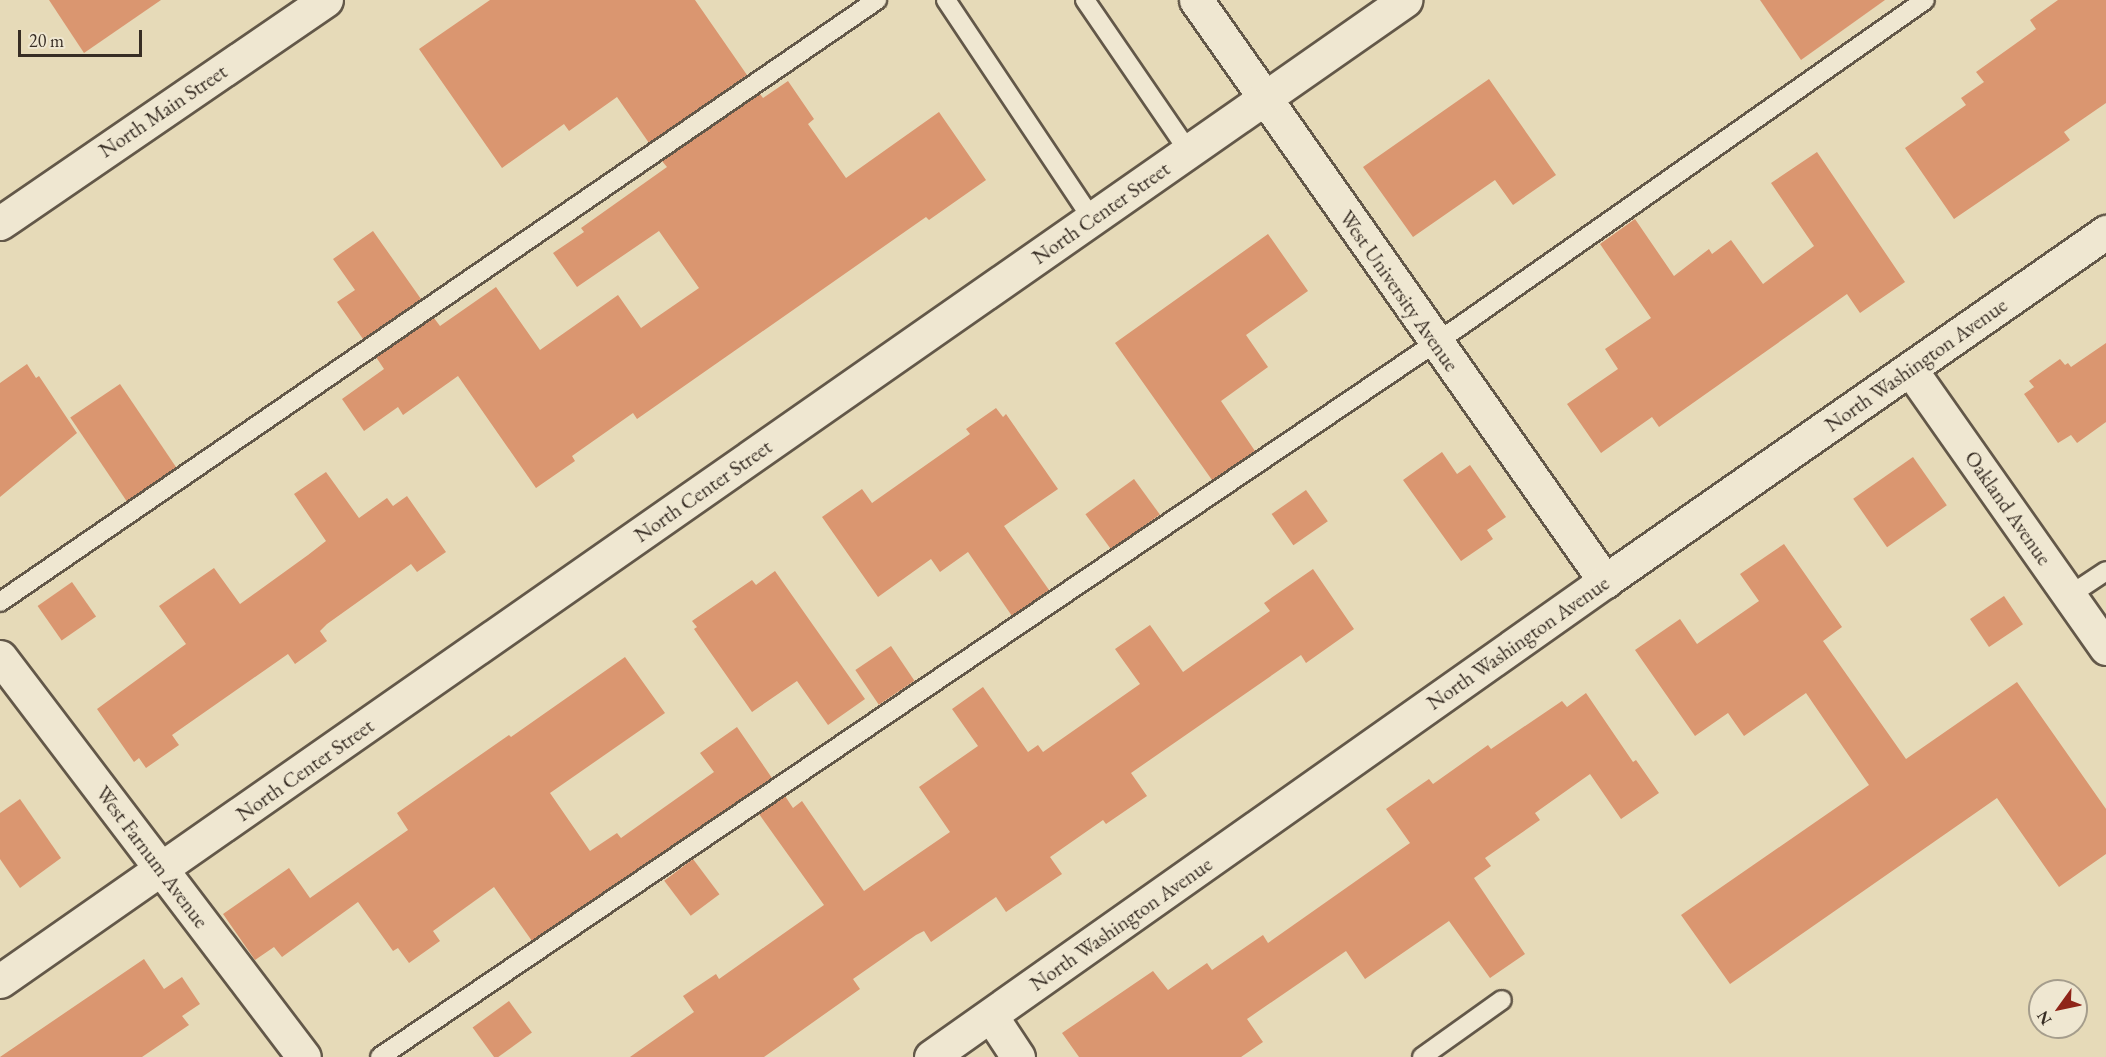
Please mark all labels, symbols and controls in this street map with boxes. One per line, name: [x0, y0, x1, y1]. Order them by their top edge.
scale bar: [21, 18, 146, 56]
text: 20 m: [29, 29, 64, 52]
street label: North Main Street: [94, 59, 232, 163]
street label: North Center Street: [1027, 156, 1175, 270]
street label: West University Avenue: [1334, 206, 1464, 376]
street label: North Washington Avenue: [1820, 293, 2012, 437]
street label: North Center Street: [629, 434, 777, 548]
street label: Oakland Avenue: [1959, 446, 2057, 570]
street label: North Washington Avenue: [1422, 571, 1614, 715]
street label: North Center Street: [231, 713, 379, 827]
street label: West Farnum Avenue: [90, 781, 214, 933]
street label: North Washington Avenue: [1025, 852, 1217, 996]
north arrow: [2028, 979, 2088, 1039]
text: N: [2032, 1007, 2056, 1029]

